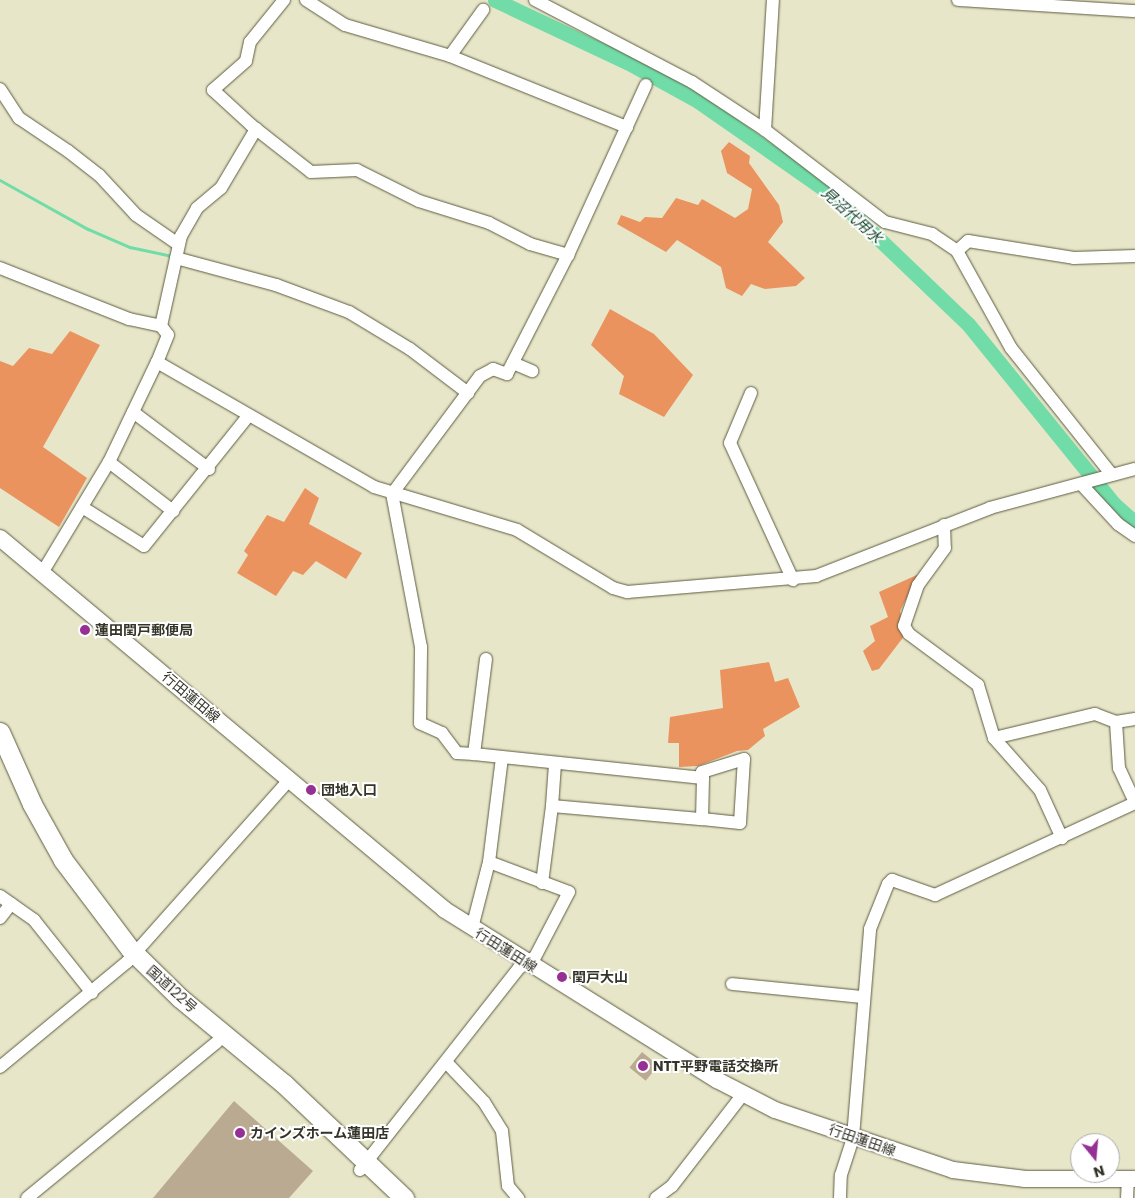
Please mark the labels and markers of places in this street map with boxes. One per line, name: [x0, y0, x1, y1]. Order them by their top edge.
place label: 蓮田閏戸郵便局: [95, 622, 193, 638]
marker: 蓮田閏戸郵便局: [79, 624, 91, 636]
place label: 団地入口: [321, 782, 377, 798]
marker: 団地入口: [305, 784, 317, 796]
place label: 閏戸大山: [572, 969, 628, 985]
marker: 閏戸大山: [556, 971, 568, 983]
place label: NTT平野電話交換所: [653, 1058, 778, 1074]
marker: NTT平野電話交換所: [637, 1060, 649, 1072]
place label: カインズホーム蓮田店: [250, 1125, 390, 1141]
marker: カインズホーム蓮田店: [234, 1127, 246, 1139]

